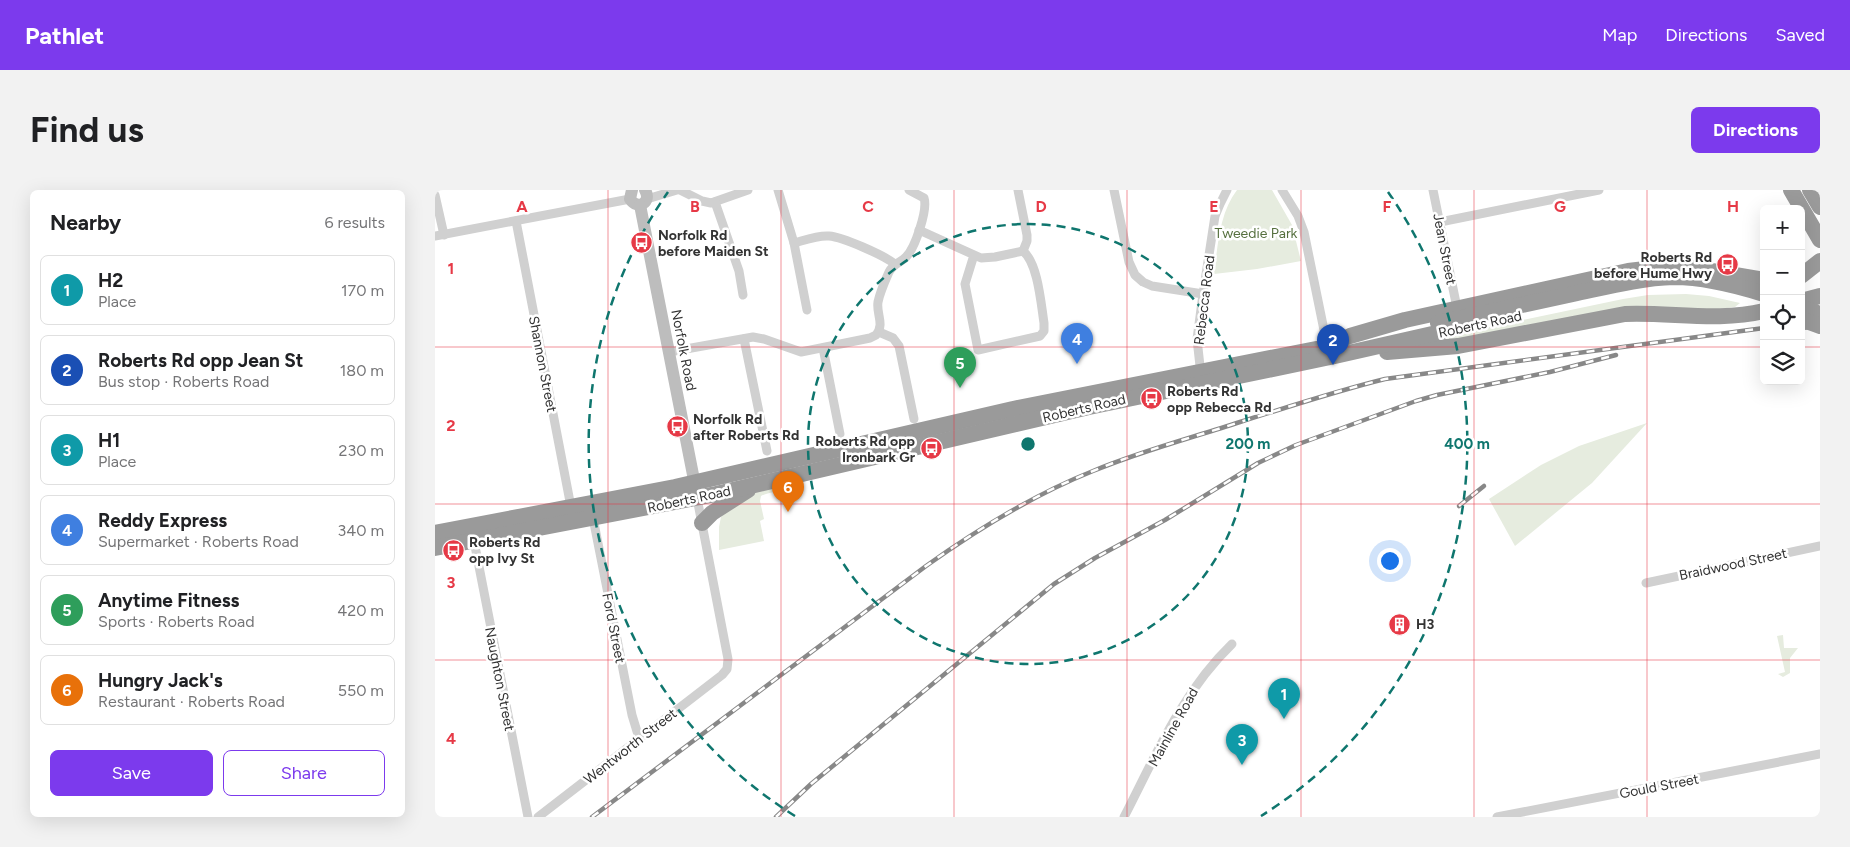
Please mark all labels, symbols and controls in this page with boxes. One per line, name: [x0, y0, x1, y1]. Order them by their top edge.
text: Pathlet: [25, 21, 104, 50]
text: Map: [1602, 24, 1637, 46]
text: Directions: [1665, 24, 1747, 46]
text: Saved: [1775, 24, 1825, 46]
button: Directions: [1691, 107, 1820, 153]
text: Find us: [30, 109, 144, 151]
text: A: [516, 197, 528, 216]
text: B: [690, 197, 700, 216]
text: C: [862, 197, 874, 216]
text: D: [1035, 197, 1047, 216]
text: E: [1209, 197, 1219, 216]
text: F: [1383, 197, 1392, 216]
text: G: [1554, 197, 1566, 216]
text: H: [1727, 197, 1739, 216]
map controls: [1760, 205, 1805, 385]
button: +: [1760, 205, 1805, 250]
text: Nearby: [50, 210, 121, 235]
street label: Jean Street: [1429, 212, 1460, 286]
text: 6 results: [324, 213, 385, 232]
park label: Tweedie Park: [1215, 225, 1298, 242]
place label: Norfolk Rd before Maiden St: [658, 227, 769, 260]
bus stop icon: Norfolk Rd before Maiden St: [630, 231, 654, 255]
place label: Roberts Rd before Hume Hwy: [1594, 249, 1713, 282]
button: −: [1760, 250, 1805, 295]
bus stop icon: Roberts Rd before Hume Hwy: [1716, 253, 1740, 277]
street label: Rebecca Road: [1191, 254, 1218, 346]
text: 1: [448, 259, 454, 278]
text: H2: [98, 269, 123, 292]
text: 1: [64, 281, 70, 300]
text: 170 m: [341, 281, 384, 300]
text: Place: [98, 292, 136, 311]
button: locate: [1760, 295, 1805, 340]
street label: Roberts Road: [1437, 307, 1523, 342]
street label: Norfolk Road: [667, 308, 700, 392]
street label: Shannon Street: [525, 314, 560, 414]
pin: 4: [1061, 323, 1093, 364]
pin: 2: [1317, 324, 1349, 365]
button: layers: [1760, 340, 1805, 385]
pin: 5: [944, 347, 976, 388]
text: Roberts Rd opp Jean St: [98, 349, 303, 372]
text: 2: [62, 361, 72, 380]
text: 180 m: [340, 361, 384, 380]
text: Bus stop · Roberts Road: [98, 372, 269, 391]
place label: Roberts Rd opp Rebecca Rd: [1167, 383, 1272, 416]
bus stop icon: Roberts Rd opp Rebecca Rd: [1139, 387, 1163, 411]
street label: Roberts Road: [1041, 391, 1127, 426]
place label: Norfolk Rd after Roberts Rd: [693, 411, 799, 444]
bus stop icon: Norfolk Rd after Roberts Rd: [665, 415, 689, 439]
text: 2: [446, 416, 456, 435]
text: H1: [98, 429, 120, 452]
place label: Roberts Rd opp Ironbark Gr: [815, 433, 916, 466]
centre of rings: [1019, 435, 1037, 453]
text: 200 m: [1226, 435, 1270, 453]
text: 400 m: [1444, 435, 1490, 453]
bus stop icon: Roberts Rd opp Ironbark Gr: [919, 437, 943, 461]
text: 3: [63, 441, 71, 460]
text: 230 m: [339, 441, 384, 460]
text: Place: [98, 452, 136, 471]
pin: 6: [772, 471, 804, 512]
street label: Roberts Road: [646, 482, 732, 517]
text: Reddy Express: [98, 509, 227, 532]
text: 4: [62, 521, 72, 540]
text: 340 m: [338, 521, 384, 540]
text: Supermarket · Roberts Road: [98, 532, 299, 551]
place label: Roberts Rd opp Ivy St: [469, 534, 540, 567]
bus stop icon: Roberts Rd opp Ivy St: [441, 538, 465, 562]
street label: Braidwood Street: [1678, 545, 1789, 584]
your location: [1377, 548, 1403, 574]
text: 3: [447, 573, 456, 592]
text: Anytime Fitness: [98, 589, 239, 612]
street label: Ford Street: [598, 592, 629, 665]
text: 5: [62, 601, 72, 620]
text: 420 m: [337, 601, 384, 620]
text: Sports · Roberts Road: [98, 612, 255, 631]
building icon: H3: [1388, 612, 1412, 636]
place label: H3: [1416, 616, 1434, 633]
street label: Naughton Street: [481, 626, 518, 733]
text: Hungry Jack's: [98, 669, 223, 692]
pin: 1: [1268, 678, 1300, 719]
text: 6: [62, 681, 72, 700]
text: 550 m: [338, 681, 384, 700]
street label: Mainline Road: [1145, 685, 1202, 770]
text: Restaurant · Roberts Road: [98, 692, 285, 711]
street label: Wentworth Street: [581, 705, 680, 788]
pin: 3: [1226, 724, 1258, 765]
text: 4: [446, 729, 456, 748]
button: Save: [50, 750, 213, 796]
button: Share: [223, 750, 385, 796]
street label: Gould Street: [1618, 770, 1700, 803]

